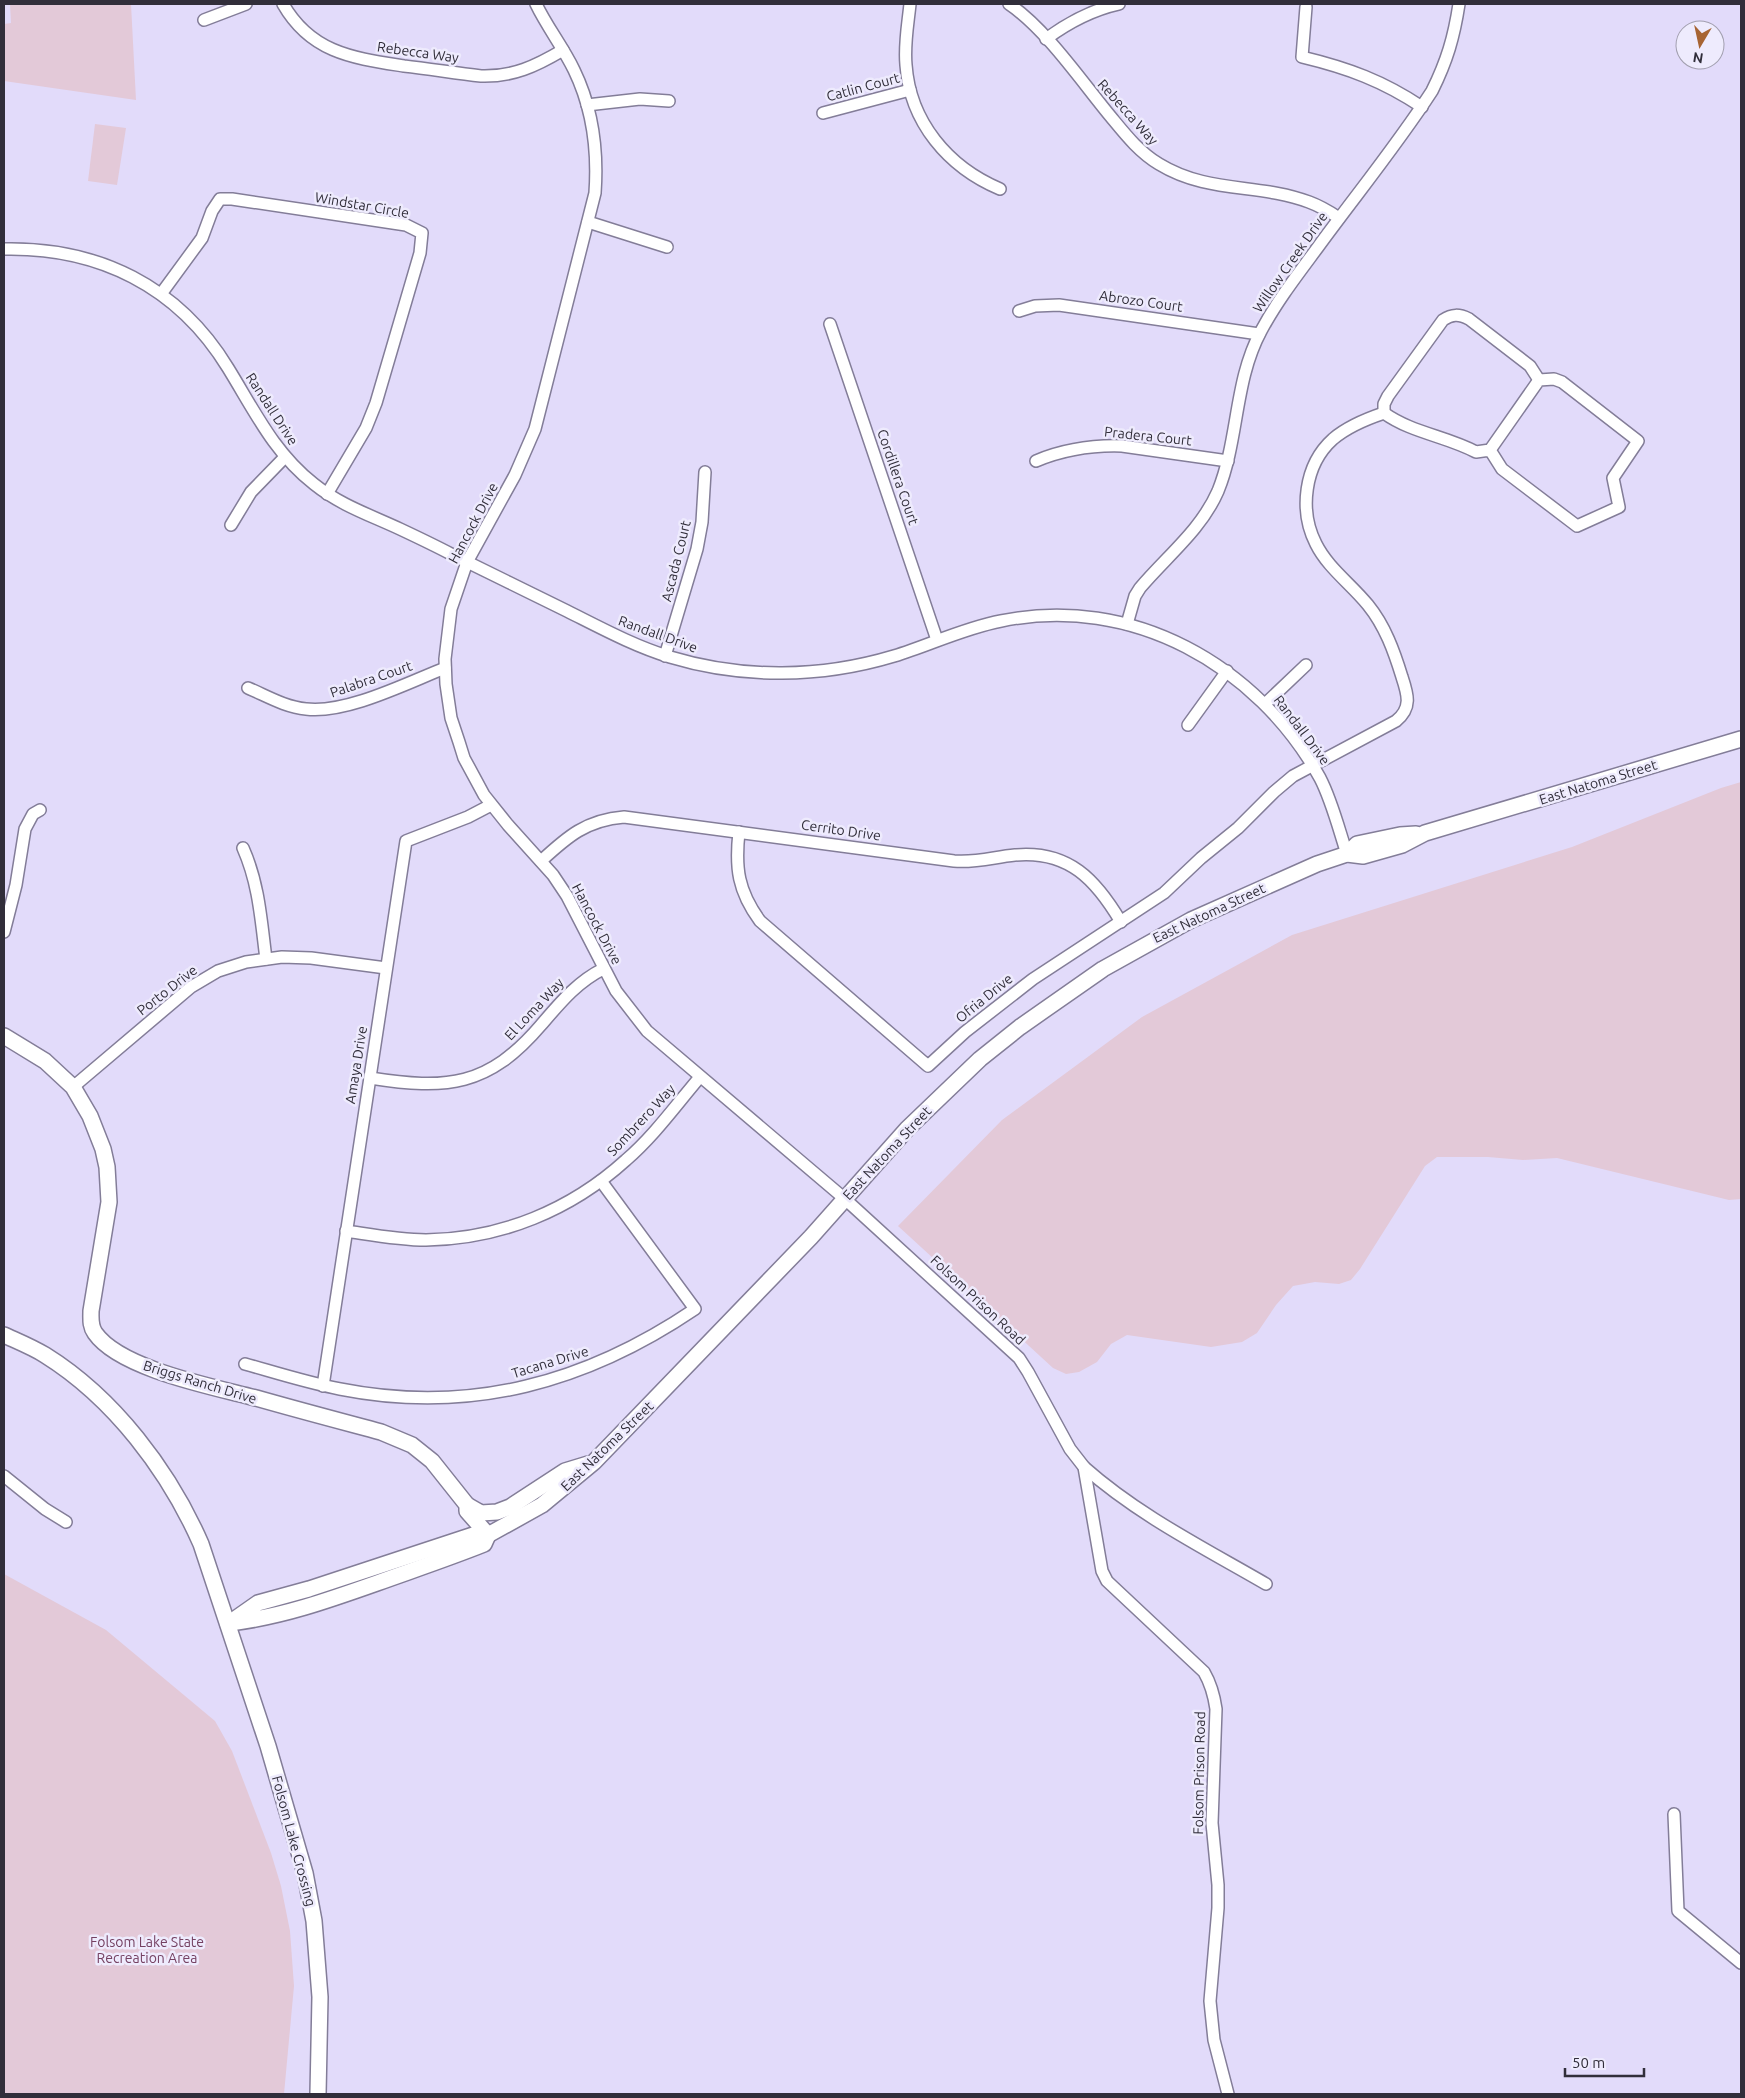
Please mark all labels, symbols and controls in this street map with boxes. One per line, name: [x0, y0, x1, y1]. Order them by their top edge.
north arrow: [1675, 20, 1725, 70]
street label: Rebecca Way: [376, 38, 460, 66]
text: N: [1692, 49, 1704, 67]
street label: Catlin Court: [825, 69, 902, 104]
street label: Rebecca Way: [1095, 76, 1162, 148]
street label: Windstar Circle: [314, 189, 410, 221]
street label: Willow Creek Drive: [1249, 209, 1331, 315]
street label: Abrozo Court: [1098, 287, 1184, 315]
street label: Randall Drive: [243, 370, 301, 448]
street label: Pradera Court: [1103, 423, 1193, 449]
street label: Cordillera Court: [874, 427, 922, 527]
street label: Hancock Drive: [445, 480, 501, 566]
street label: Ascada Court: [658, 518, 694, 603]
street label: Randall Drive: [616, 612, 700, 656]
street label: Palabra Court: [328, 657, 415, 701]
street label: Randall Drive: [1271, 692, 1333, 768]
street label: East Natoma Street: [1537, 756, 1659, 808]
street label: Cerrito Drive: [800, 816, 882, 844]
street label: East Natoma Street: [1150, 880, 1268, 946]
street label: Hancock Drive: [569, 881, 625, 967]
street label: Porto Drive: [134, 962, 200, 1018]
street label: Ofria Drive: [952, 970, 1016, 1026]
street label: El Loma Way: [501, 974, 567, 1043]
street label: Amaya Drive: [342, 1025, 370, 1105]
street label: Sombrero Way: [604, 1081, 678, 1159]
street label: East Natoma Street: [839, 1102, 935, 1203]
street label: Folsom Prison Road: [927, 1252, 1029, 1348]
street label: Tacana Drive: [510, 1343, 590, 1381]
street label: Briggs Ranch Drive: [141, 1357, 259, 1407]
street label: East Natoma Street: [557, 1397, 657, 1494]
street label: Folsom Prison Road: [1190, 1711, 1208, 1835]
street label: Folsom Lake Crossing: [269, 1774, 319, 1908]
park label: Folsom Lake State Recreation Area: [90, 1934, 204, 1966]
scale bar: [1565, 2046, 1644, 2078]
text: 50 m: [1572, 2054, 1605, 2071]

